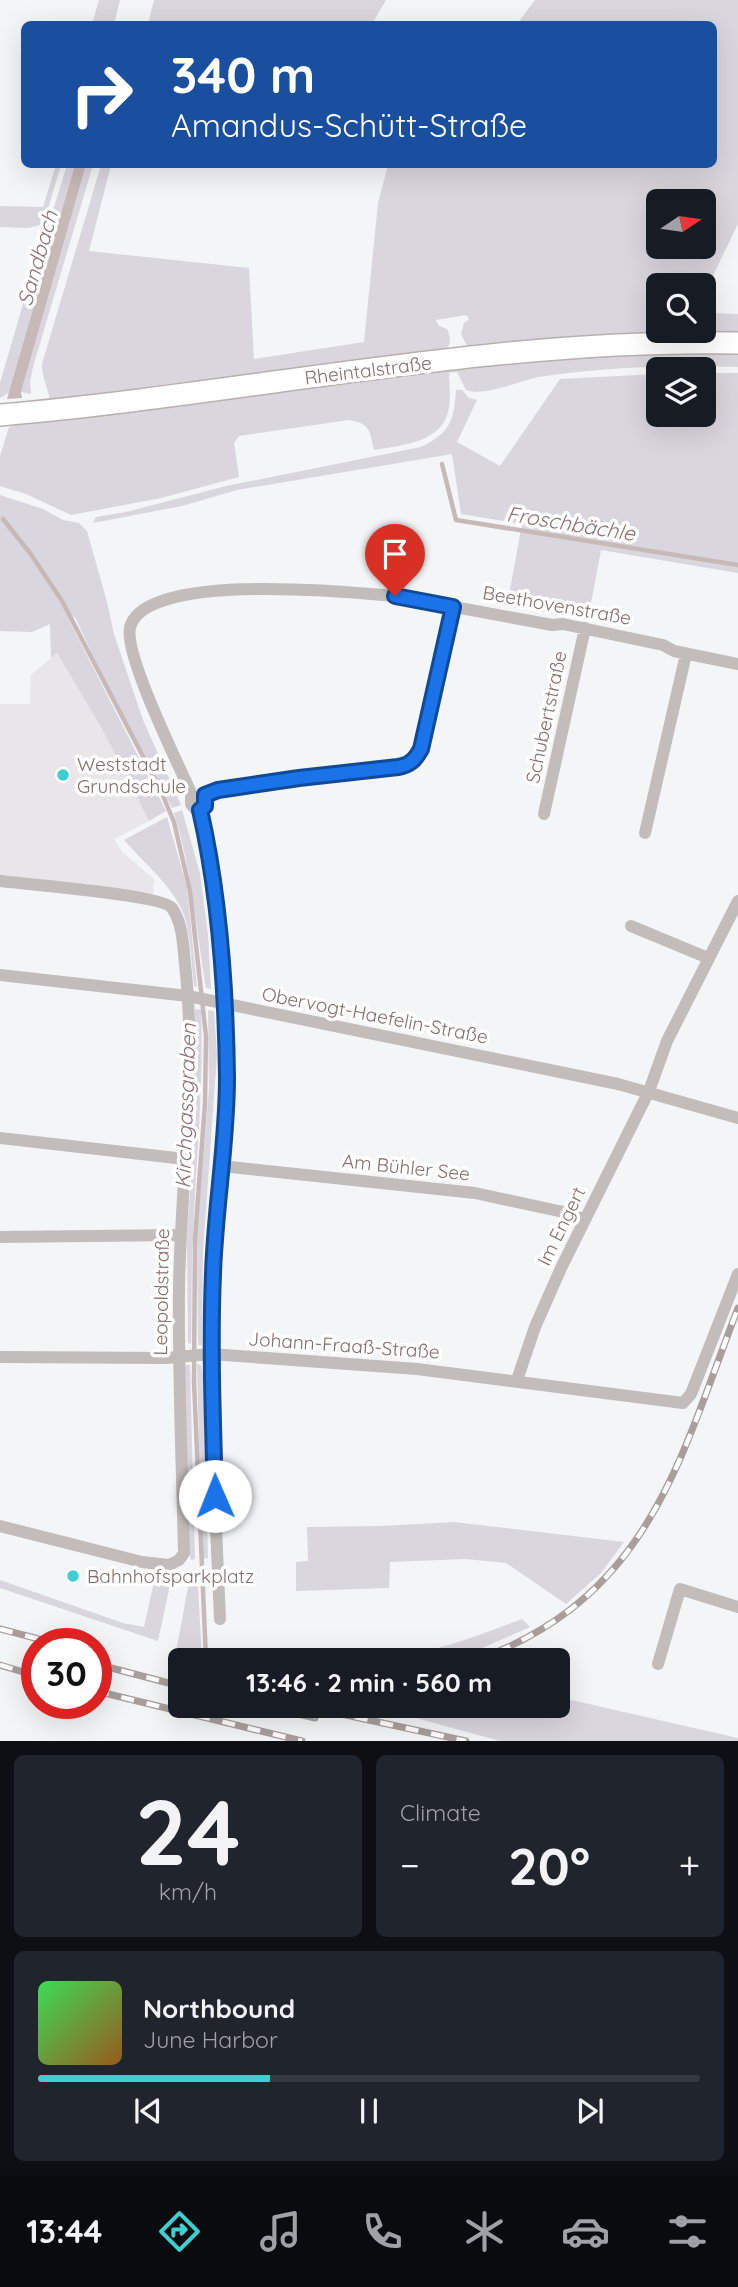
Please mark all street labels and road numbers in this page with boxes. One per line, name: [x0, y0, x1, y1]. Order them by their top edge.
street label: Rheintalstraße: [303, 350, 433, 390]
street label: Beethovenstraße: [481, 580, 633, 630]
street label: Schubertstraße: [520, 649, 572, 785]
street label: Obervogt-Haefelin-Straße: [260, 981, 490, 1049]
street label: Am Bühler See: [341, 1148, 471, 1186]
street label: Im Engert: [532, 1183, 590, 1269]
street label: Leopoldstraße: [148, 1228, 174, 1356]
street label: Johann-Fraaß-Straße: [247, 1326, 441, 1364]

